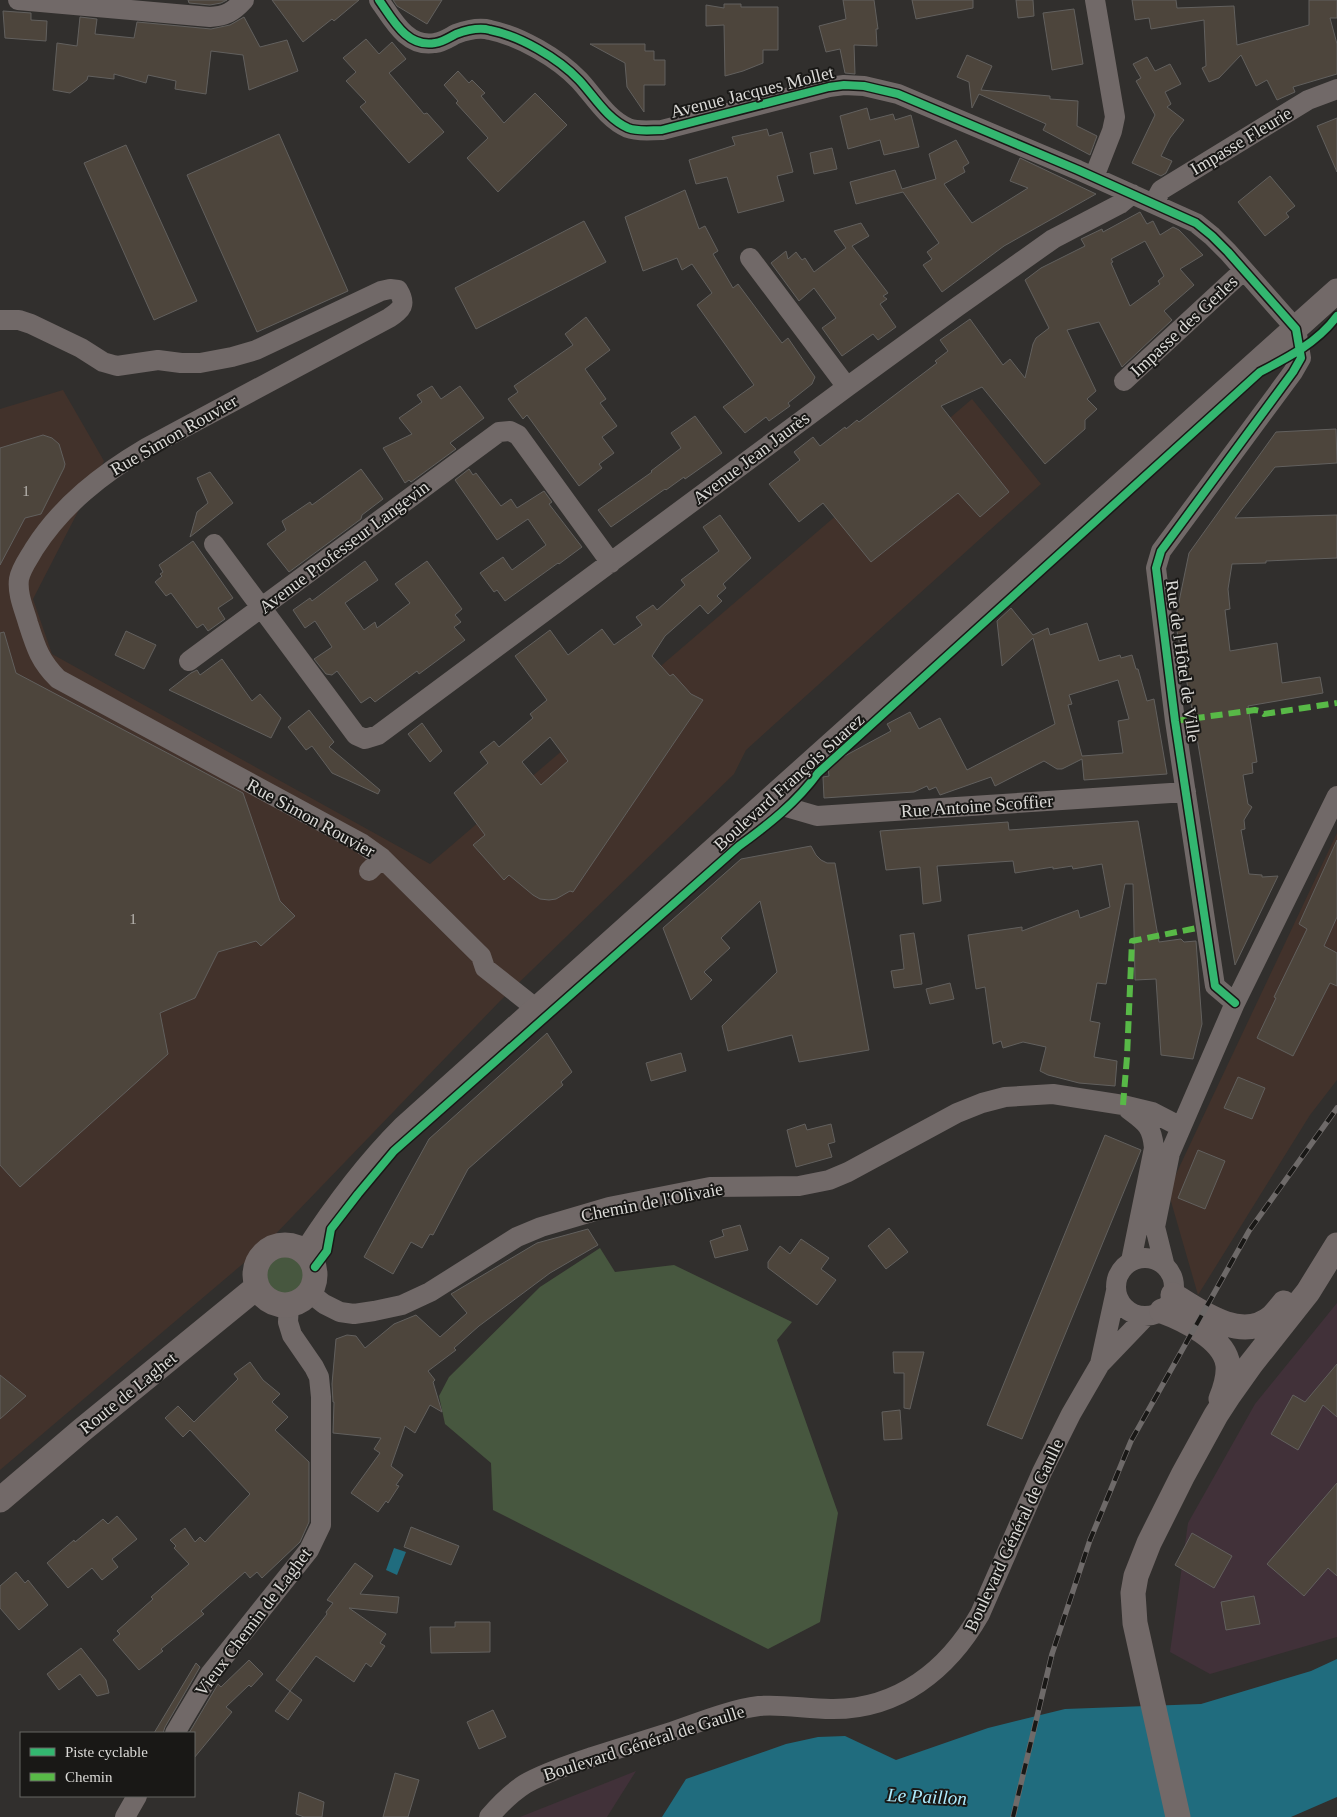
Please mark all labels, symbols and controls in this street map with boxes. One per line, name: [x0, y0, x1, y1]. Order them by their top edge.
street label: Avenue Jacques Mollet: [668, 62, 836, 122]
street label: Impasse Fleurie: [1187, 103, 1295, 179]
street label: Impasse des Gerles: [1126, 271, 1242, 381]
street label: Rue Simon Rouvier: [107, 391, 241, 479]
street label: Avenue Jean Jaurès: [689, 408, 813, 508]
street label: Avenue Professeur Langevin: [255, 477, 433, 617]
house number: 1: [22, 483, 30, 499]
street label: Rue de l'Hôtel de Ville: [1162, 579, 1204, 743]
street label: Boulevard François Suarez: [710, 709, 868, 855]
street label: Rue Simon Rouvier: [244, 775, 378, 861]
street label: Rue Antoine Scoffier: [900, 791, 1054, 821]
house number: 1: [129, 911, 137, 927]
street label: Chemin de l'Olivaie: [579, 1178, 725, 1226]
street label: Route de Laghet: [75, 1348, 181, 1438]
street label: Boulevard Général de Gaulle: [960, 1435, 1068, 1635]
street label: Vieux Chemin de Laghet: [191, 1544, 315, 1700]
street label: Boulevard Général de Gaulle: [541, 1701, 747, 1785]
legend: [20, 1732, 195, 1797]
text: Piste cyclable: [65, 1744, 148, 1760]
text: Chemin: [65, 1769, 113, 1785]
water label: Le Paillon: [886, 1784, 967, 1809]

